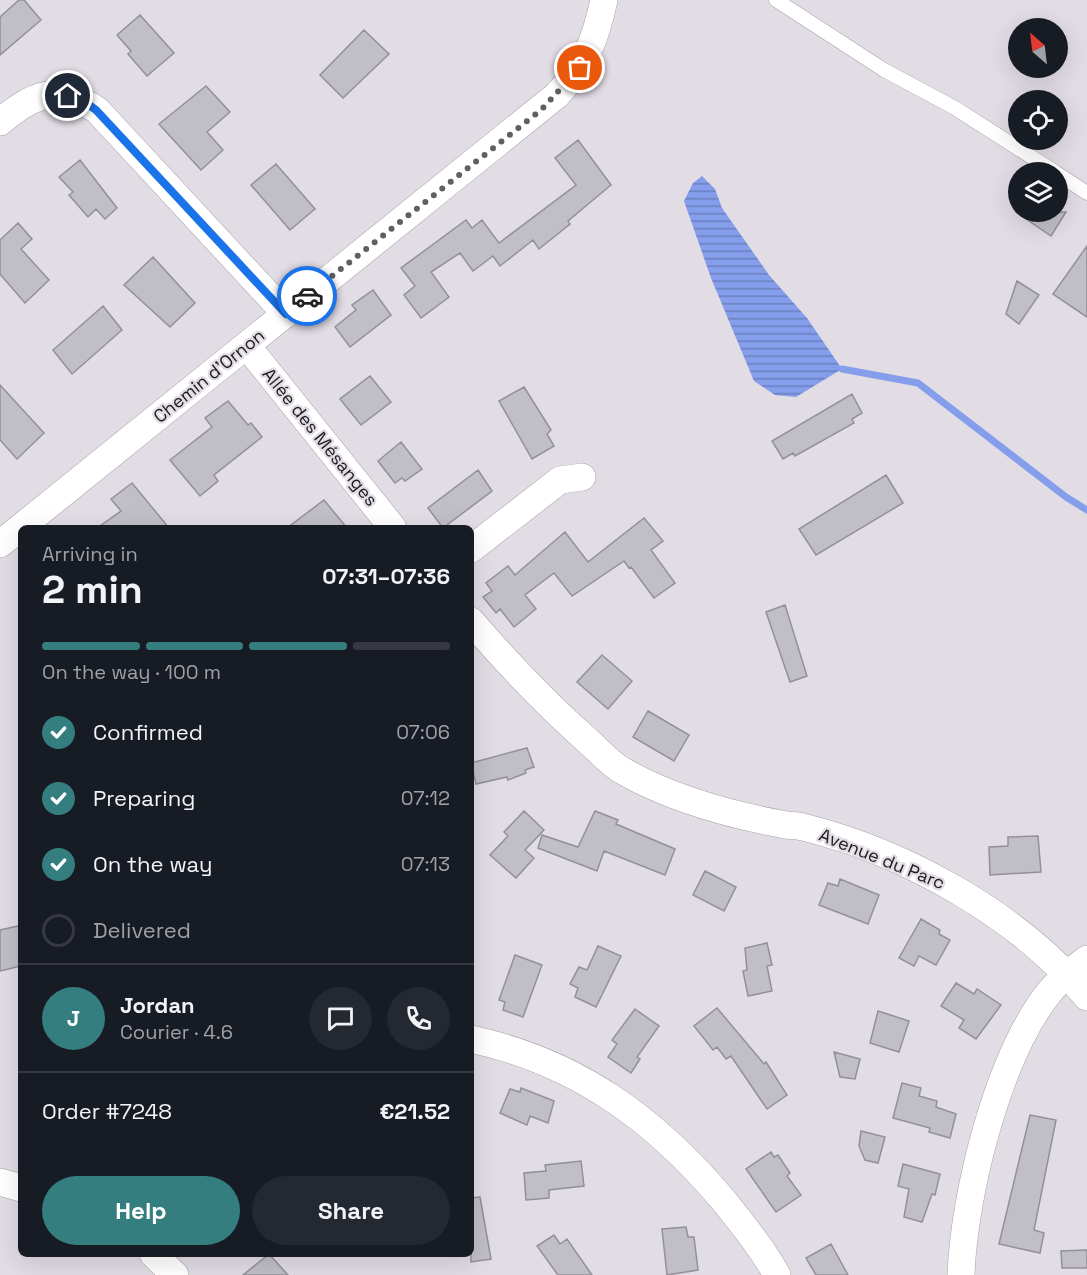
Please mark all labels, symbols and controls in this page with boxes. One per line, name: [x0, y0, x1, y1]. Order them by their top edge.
north arrow: [1008, 18, 1068, 78]
map controls: [1008, 18, 1068, 222]
pin: [554, 42, 605, 93]
icon: bag: [563, 51, 596, 84]
pin: [42, 70, 93, 121]
icon: home: [51, 79, 84, 112]
button: locate: [1008, 90, 1068, 150]
button: layers: [1008, 162, 1068, 222]
courier: [277, 266, 337, 326]
icon: car: [291, 280, 324, 313]
street label: Chemin d'Ornon: [148, 324, 269, 428]
street label: Allée des Mésanges: [258, 363, 383, 510]
text: Arriving in: [42, 541, 138, 567]
text: 07:31–07:36: [322, 562, 450, 590]
text: 2 min: [42, 565, 143, 614]
text: On the way · 100 m: [42, 659, 221, 685]
icon: check: [42, 716, 75, 749]
text: Confirmed: [93, 718, 203, 746]
text: 07:06: [396, 719, 450, 745]
icon: check: [42, 782, 75, 815]
text: Preparing: [93, 784, 195, 812]
text: 07:12: [401, 785, 450, 811]
street label: Avenue du Parc: [816, 823, 948, 894]
icon: check: [42, 848, 75, 881]
text: On the way: [93, 850, 212, 878]
text: 07:13: [401, 851, 450, 877]
text: Delivered: [93, 916, 191, 944]
button: chat: [309, 987, 372, 1050]
button: phone: [387, 987, 450, 1050]
text: Jordan: [120, 991, 195, 1019]
text: J: [67, 1004, 80, 1032]
text: Courier · 4.6: [120, 1019, 233, 1045]
text: Order #7248: [42, 1097, 172, 1125]
text: €21.52: [379, 1097, 450, 1125]
button: Help: [42, 1176, 240, 1245]
button: Share: [252, 1176, 450, 1245]

